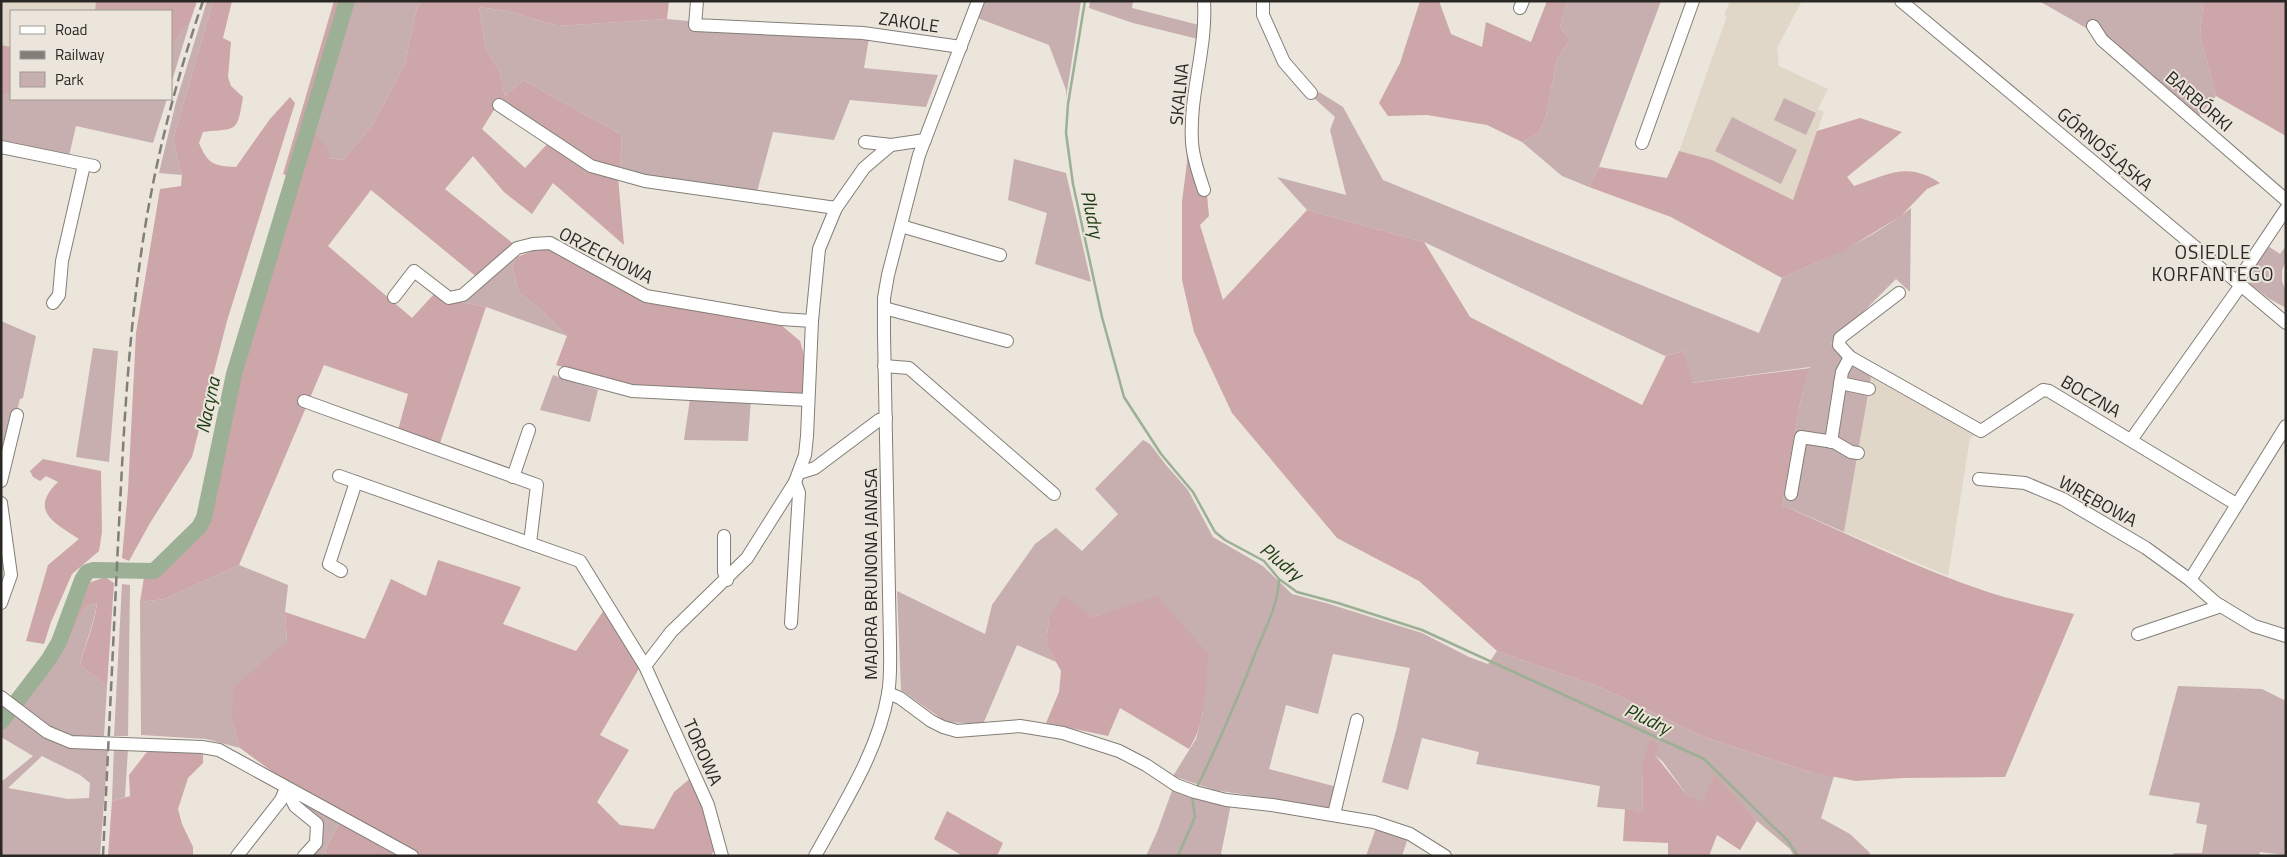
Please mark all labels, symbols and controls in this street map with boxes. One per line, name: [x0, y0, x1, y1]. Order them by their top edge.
street label: ZAKOLE: [877, 4, 941, 40]
legend: [10, 10, 172, 100]
text: Road: [55, 18, 87, 41]
text: Railway: [55, 43, 105, 66]
street label: SKALNA: [1162, 61, 1196, 126]
street label: BARBÓRKI: [2159, 64, 2239, 138]
text: Park: [55, 68, 84, 91]
street label: GÓRNOŚLĄSKA: [2051, 101, 2159, 197]
water label: Pludry: [1074, 187, 1113, 243]
street label: ORZECHOWA: [554, 220, 658, 290]
district label: OSIEDLE KORFANTEGO: [2152, 237, 2274, 288]
street label: BOCZNA: [2056, 368, 2126, 424]
water label: Nacyna: [187, 373, 227, 436]
street label: MAJORA BRUNONA JANASA: [857, 468, 884, 680]
street label: WRĘBOWA: [2054, 468, 2142, 534]
water label: Pludry: [1254, 535, 1312, 589]
water label: Pludry: [1620, 695, 1678, 742]
street label: TOROWA: [676, 714, 730, 790]

